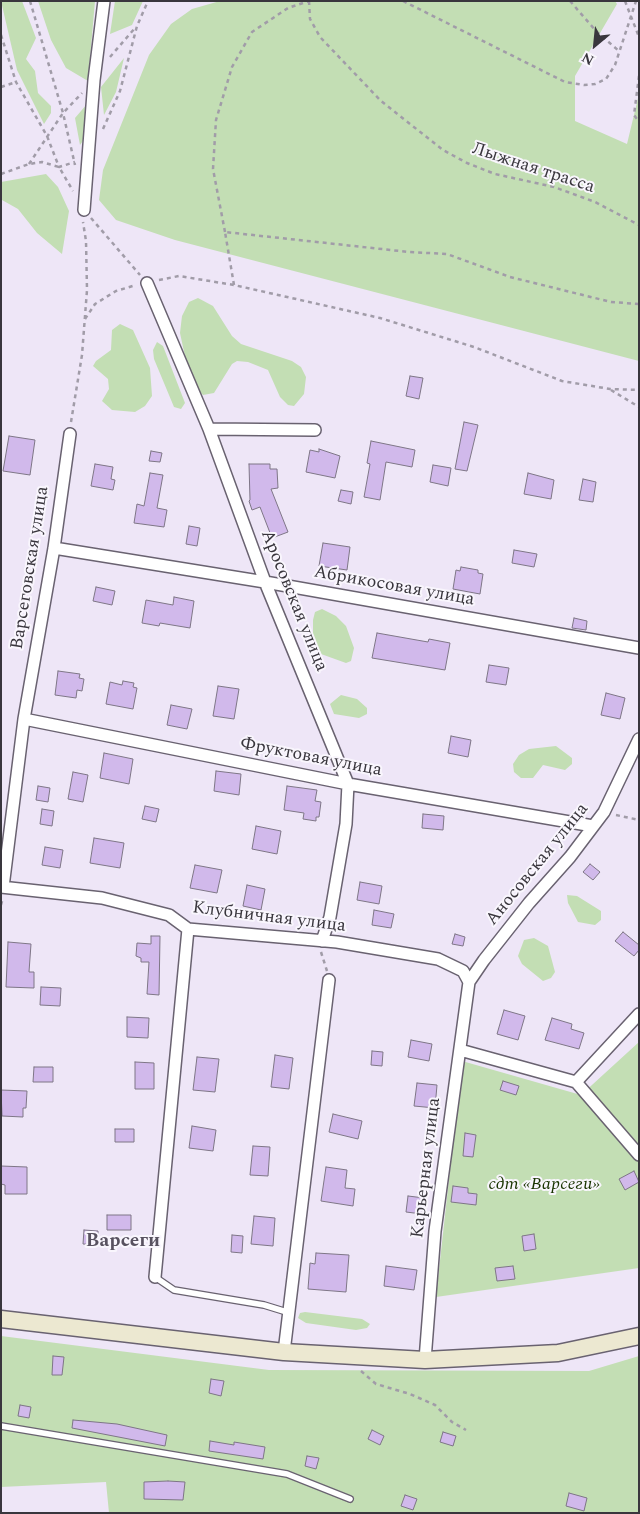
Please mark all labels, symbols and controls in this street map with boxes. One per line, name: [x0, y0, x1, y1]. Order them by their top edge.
north arrow: [570, 20, 620, 70]
text: N: [578, 47, 598, 71]
street label: Лыжная трасса: [469, 139, 597, 199]
street label: Варсеговская улица: [7, 485, 55, 651]
street label: Аросовская улица: [255, 527, 331, 675]
street label: Абрикосовая улица: [312, 562, 476, 612]
street label: Фруктовая улица: [238, 734, 384, 782]
street label: Аносовская улица: [482, 799, 594, 931]
street label: Клубничная улица: [191, 898, 347, 938]
street label: Карьерная улица: [408, 1096, 446, 1240]
park label: сдт «Варсеги»: [488, 1174, 600, 1196]
district label: Варсеги: [86, 1231, 160, 1253]

